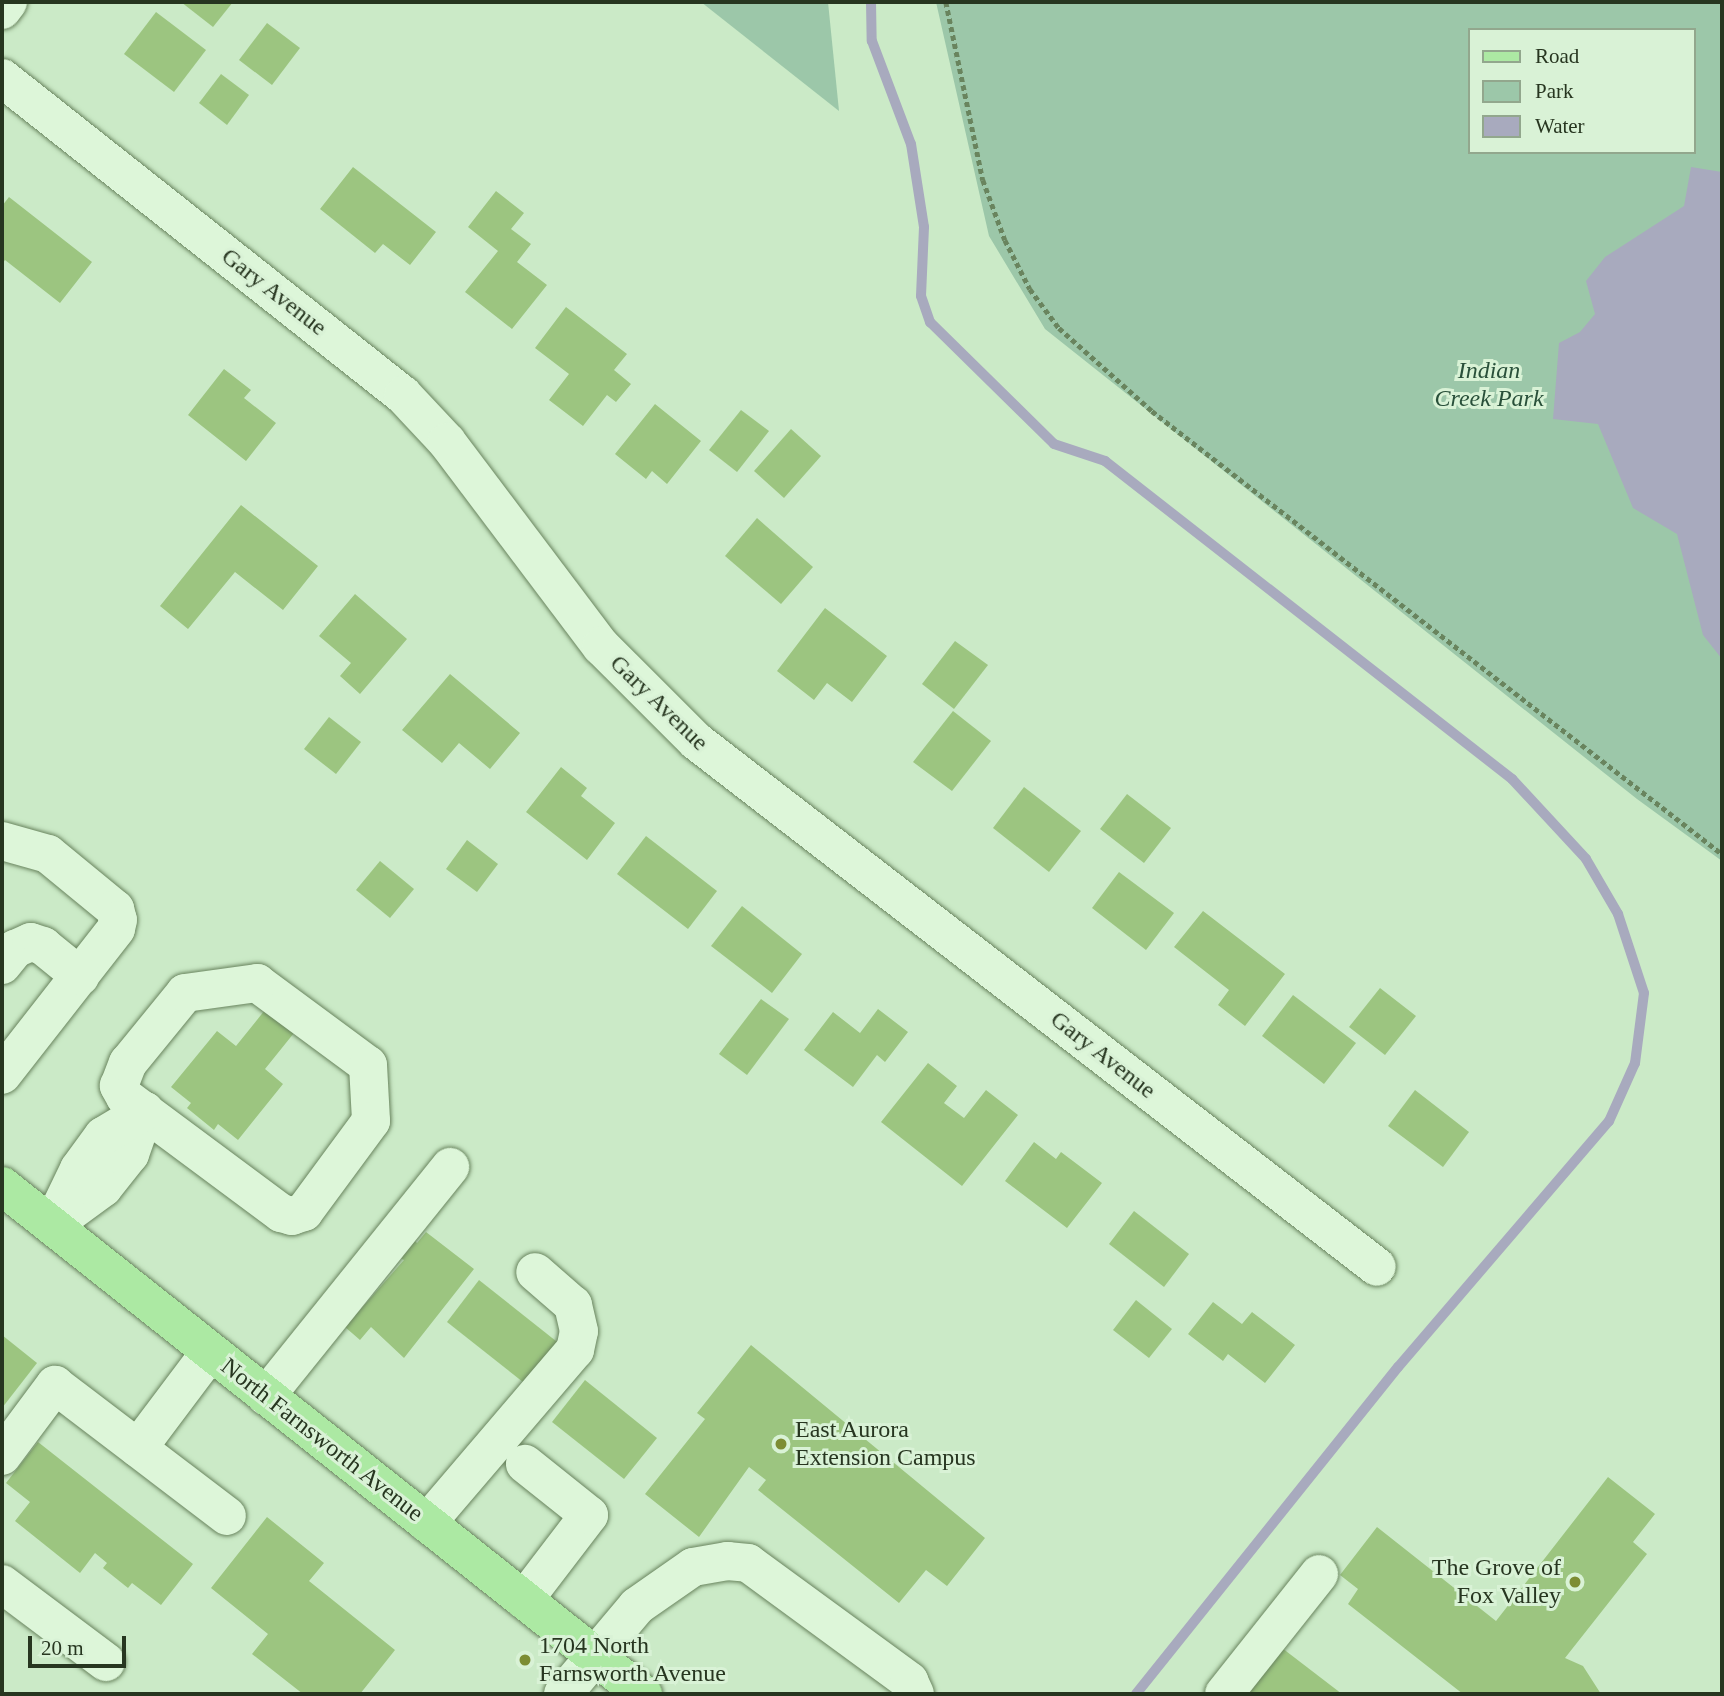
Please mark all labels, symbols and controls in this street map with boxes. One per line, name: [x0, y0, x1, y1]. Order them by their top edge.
legend: [1468, 28, 1696, 154]
text: Road: [1535, 44, 1579, 68]
text: Park: [1535, 79, 1574, 103]
text: Water: [1535, 114, 1585, 138]
street label: Gary Avenue: [215, 242, 333, 342]
park label: Indian Creek Park: [1434, 357, 1544, 413]
street label: Gary Avenue: [603, 649, 715, 757]
street label: Gary Avenue: [1044, 1005, 1162, 1105]
street label: North Farnsworth Avenue: [215, 1352, 429, 1528]
place label: East Aurora Extension Campus: [795, 1416, 976, 1472]
marker: East Aurora Extension Campus: [773, 1436, 789, 1452]
place label: The Grove of Fox Valley: [1432, 1554, 1561, 1610]
marker: The Grove of Fox Valley: [1567, 1574, 1583, 1590]
scale bar: [32, 1622, 130, 1666]
place label: 1704 North Farnsworth Avenue: [539, 1632, 727, 1688]
text: 20 m: [41, 1636, 84, 1660]
marker: 1704 North Farnsworth Avenue: [517, 1652, 533, 1668]

